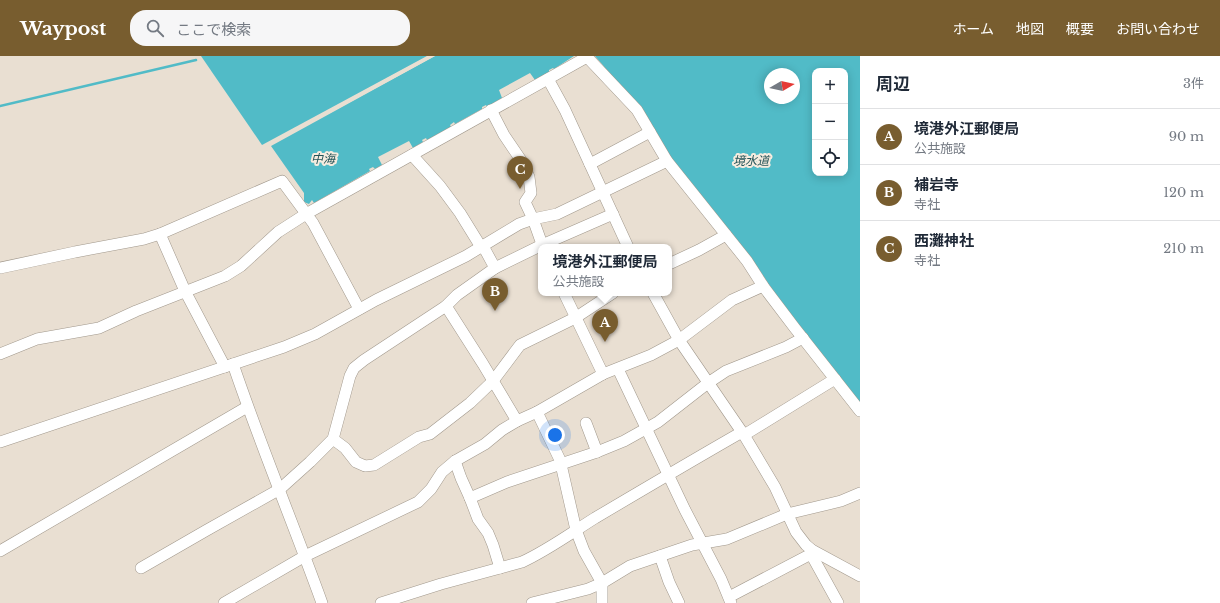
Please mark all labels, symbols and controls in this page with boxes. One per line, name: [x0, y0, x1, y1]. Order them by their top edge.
search box: [130, 10, 410, 46]
text: Waypost: [20, 17, 106, 40]
icon: search: [144, 17, 166, 39]
text: ここで検索: [176, 20, 251, 39]
text: ホーム: [952, 20, 994, 38]
text: 地図: [1016, 20, 1044, 38]
text: 概要: [1066, 20, 1094, 38]
text: お問い合わせ: [1116, 20, 1200, 38]
north arrow: [764, 68, 800, 104]
map controls: [812, 68, 848, 176]
button: +: [812, 68, 848, 104]
text: 周辺: [876, 74, 910, 95]
text: 3件: [1183, 75, 1204, 92]
button: −: [812, 104, 848, 140]
text: 境港外江郵便局: [914, 119, 1019, 138]
text: A: [884, 128, 894, 145]
text: 90 m: [1169, 128, 1204, 145]
button: locate: [812, 140, 848, 176]
text: 公共施設: [914, 140, 966, 157]
water label: 中海: [311, 151, 337, 166]
water label: 境水道: [733, 153, 771, 168]
pin: C: [507, 156, 533, 189]
text: 補岩寺: [914, 175, 959, 194]
text: B: [884, 184, 894, 201]
text: 120 m: [1163, 184, 1204, 201]
text: 寺社: [914, 196, 940, 213]
text: 西灘神社: [914, 231, 974, 250]
text: C: [884, 240, 894, 257]
text: 210 m: [1163, 240, 1204, 257]
popup: [538, 244, 672, 296]
text: 境港外江郵便局: [552, 252, 658, 271]
text: 寺社: [914, 252, 940, 269]
text: 公共施設: [552, 273, 605, 290]
pin: B: [482, 278, 508, 311]
pin: A: [592, 309, 618, 342]
your location: [545, 425, 565, 445]

